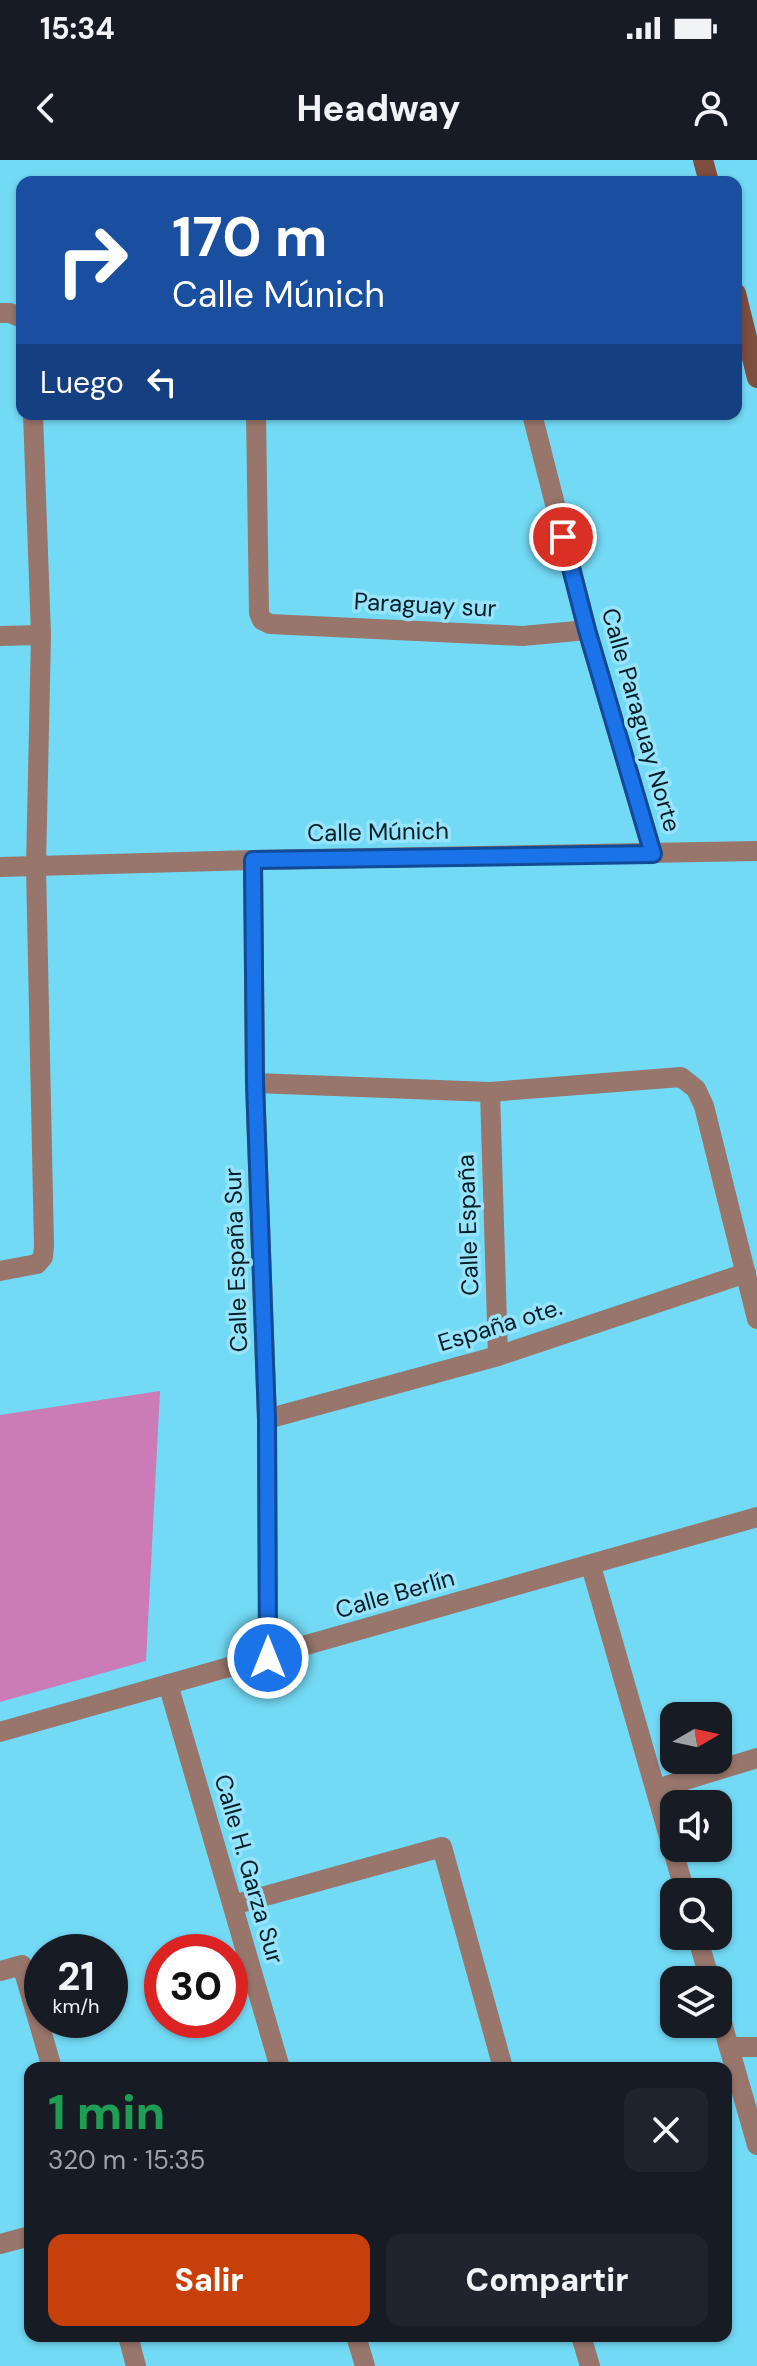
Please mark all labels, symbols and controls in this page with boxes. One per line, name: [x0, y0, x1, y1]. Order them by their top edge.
text: 15:34: [40, 9, 115, 48]
text: Headway: [297, 85, 460, 132]
icon: back: [24, 86, 68, 130]
icon: person: [689, 86, 733, 130]
text: 170 m: [172, 200, 327, 273]
icon: right: [40, 208, 144, 312]
text: Calle Múnich: [172, 271, 385, 318]
icon: left: [140, 360, 184, 404]
text: Luego: [40, 363, 124, 402]
pin: [529, 503, 597, 571]
icon: arrive: [541, 515, 585, 559]
street label: Paraguay sur: [353, 585, 497, 624]
street label: Calle Paraguay Norte: [595, 604, 688, 835]
street label: Calle Múnich: [307, 815, 449, 848]
street label: Calle España: [450, 1154, 485, 1296]
street label: Calle España Sur: [217, 1167, 254, 1353]
street label: España ote.: [434, 1291, 566, 1358]
street label: Calle Berlín: [332, 1562, 458, 1625]
position arrow: [226, 1616, 310, 1700]
north arrow: [660, 1702, 732, 1774]
map controls: [660, 1702, 732, 2038]
street label: Calle H. Garza Sur: [208, 1771, 291, 1967]
button: sound: [660, 1790, 732, 1862]
button: search: [660, 1878, 732, 1950]
speed limit sign: 30: [144, 1934, 248, 2038]
text: 21: [57, 1950, 95, 2002]
button: layers: [660, 1966, 732, 2038]
text: km/h: [52, 1993, 100, 2019]
text: 1 min: [48, 2081, 165, 2144]
button: close: [624, 2088, 708, 2172]
text: 320 m · 15:35: [48, 2143, 205, 2177]
button: Salir: [48, 2234, 370, 2326]
button: Compartir: [386, 2234, 708, 2326]

